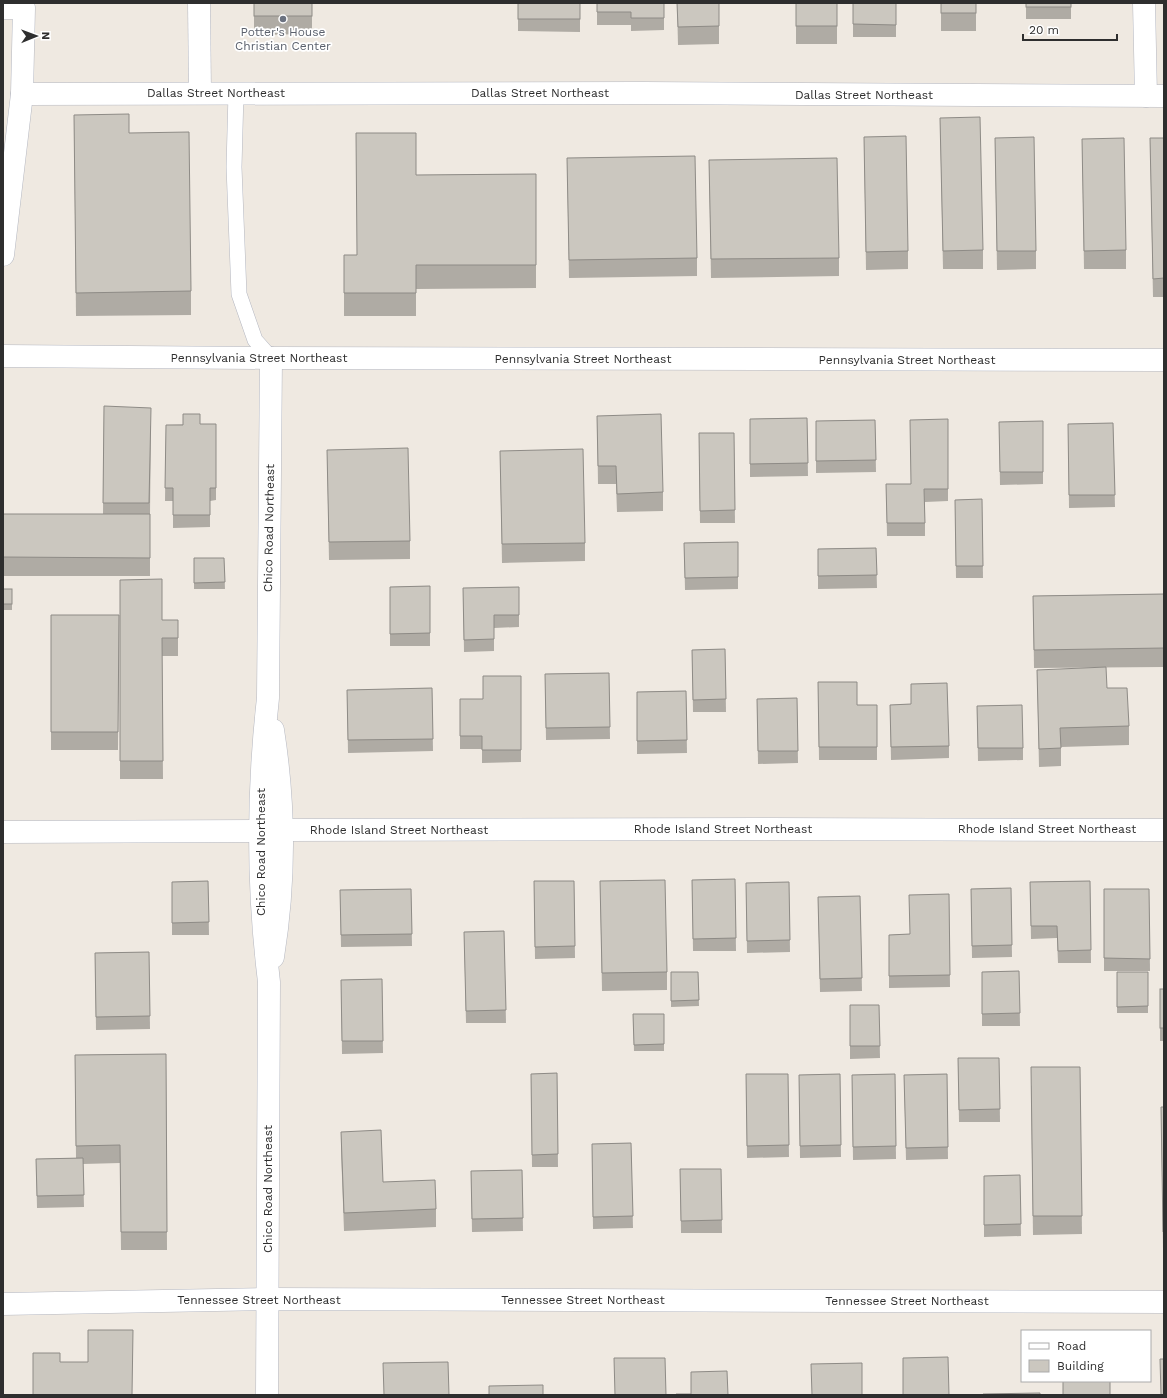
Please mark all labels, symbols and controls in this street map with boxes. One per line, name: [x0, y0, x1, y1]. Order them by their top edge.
marker: Potter's House Christian Center: [278, 14, 288, 24]
north arrow: [16, 16, 56, 56]
scale bar: [1023, 16, 1117, 42]
text: 20 m: [1029, 23, 1059, 37]
place label: Potter's House Christian Center: [235, 25, 331, 53]
text: N: [39, 32, 52, 40]
street label: Dallas Street Northeast: [147, 86, 285, 100]
street label: Dallas Street Northeast: [471, 86, 609, 100]
street label: Dallas Street Northeast: [795, 88, 933, 102]
street label: Pennsylvania Street Northeast: [171, 351, 347, 365]
street label: Pennsylvania Street Northeast: [495, 352, 671, 366]
street label: Pennsylvania Street Northeast: [819, 353, 995, 367]
street label: Chico Road Northeast: [261, 464, 277, 592]
street label: Chico Road Northeast: [254, 788, 268, 916]
street label: Rhode Island Street Northeast: [634, 822, 812, 836]
street label: Rhode Island Street Northeast: [958, 822, 1136, 836]
street label: Rhode Island Street Northeast: [310, 823, 488, 837]
street label: Chico Road Northeast: [261, 1125, 275, 1253]
street label: Tennessee Street Northeast: [177, 1293, 341, 1307]
street label: Tennessee Street Northeast: [501, 1293, 665, 1307]
street label: Tennessee Street Northeast: [825, 1294, 989, 1308]
legend: [1021, 1330, 1151, 1382]
text: Road: [1057, 1339, 1086, 1353]
text: Building: [1057, 1359, 1104, 1373]

